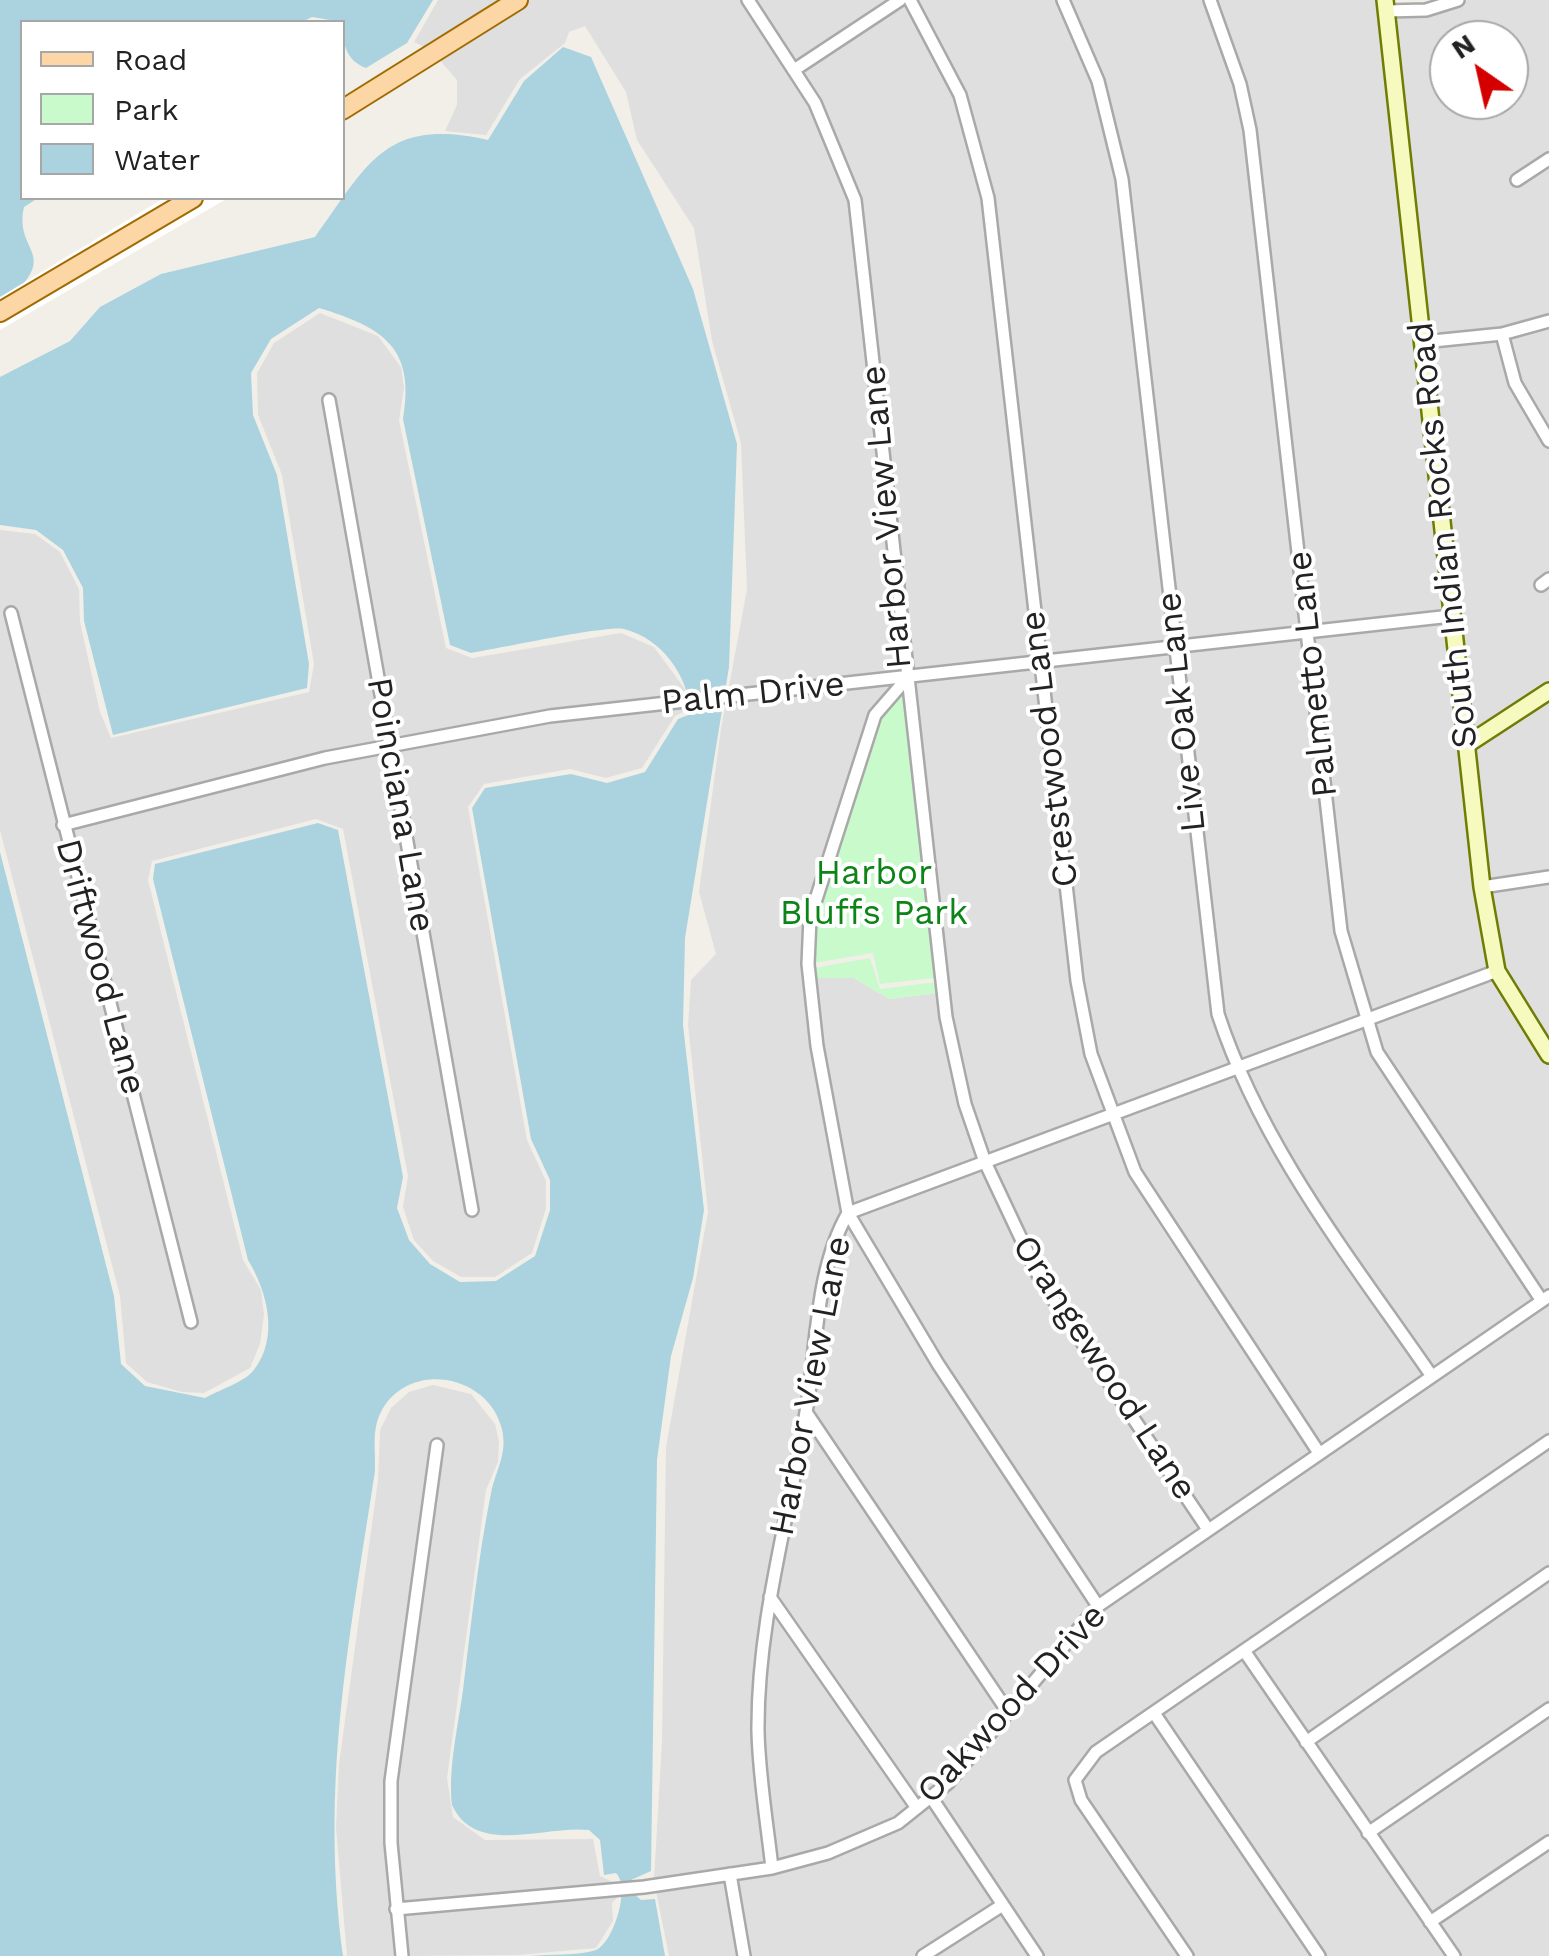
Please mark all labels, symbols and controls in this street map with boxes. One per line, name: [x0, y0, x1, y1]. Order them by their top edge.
legend: [20, 20, 345, 200]
north arrow: [1429, 20, 1529, 120]
text: N: [1445, 27, 1481, 66]
text: Road: [114, 42, 187, 77]
text: Park: [114, 92, 179, 127]
text: Water: [114, 142, 200, 177]
street label: South Indian Rocks Road: [1401, 320, 1487, 750]
street label: Harbor View Lane: [853, 364, 921, 670]
street label: Palmetto Lane: [1279, 549, 1347, 799]
street label: Live Oak Lane: [1149, 590, 1215, 834]
street label: Crestwood Lane: [1012, 608, 1088, 890]
street label: Palm Drive: [659, 663, 847, 725]
street label: Poinciana Lane: [357, 674, 443, 936]
street label: Driftwood Lane: [46, 835, 154, 1099]
park label: Harbor Bluffs Park: [780, 853, 968, 935]
street label: Orangewood Lane: [1003, 1228, 1205, 1508]
street label: Harbor View Lane: [761, 1233, 861, 1539]
street label: Oakwood Drive: [909, 1596, 1115, 1812]

